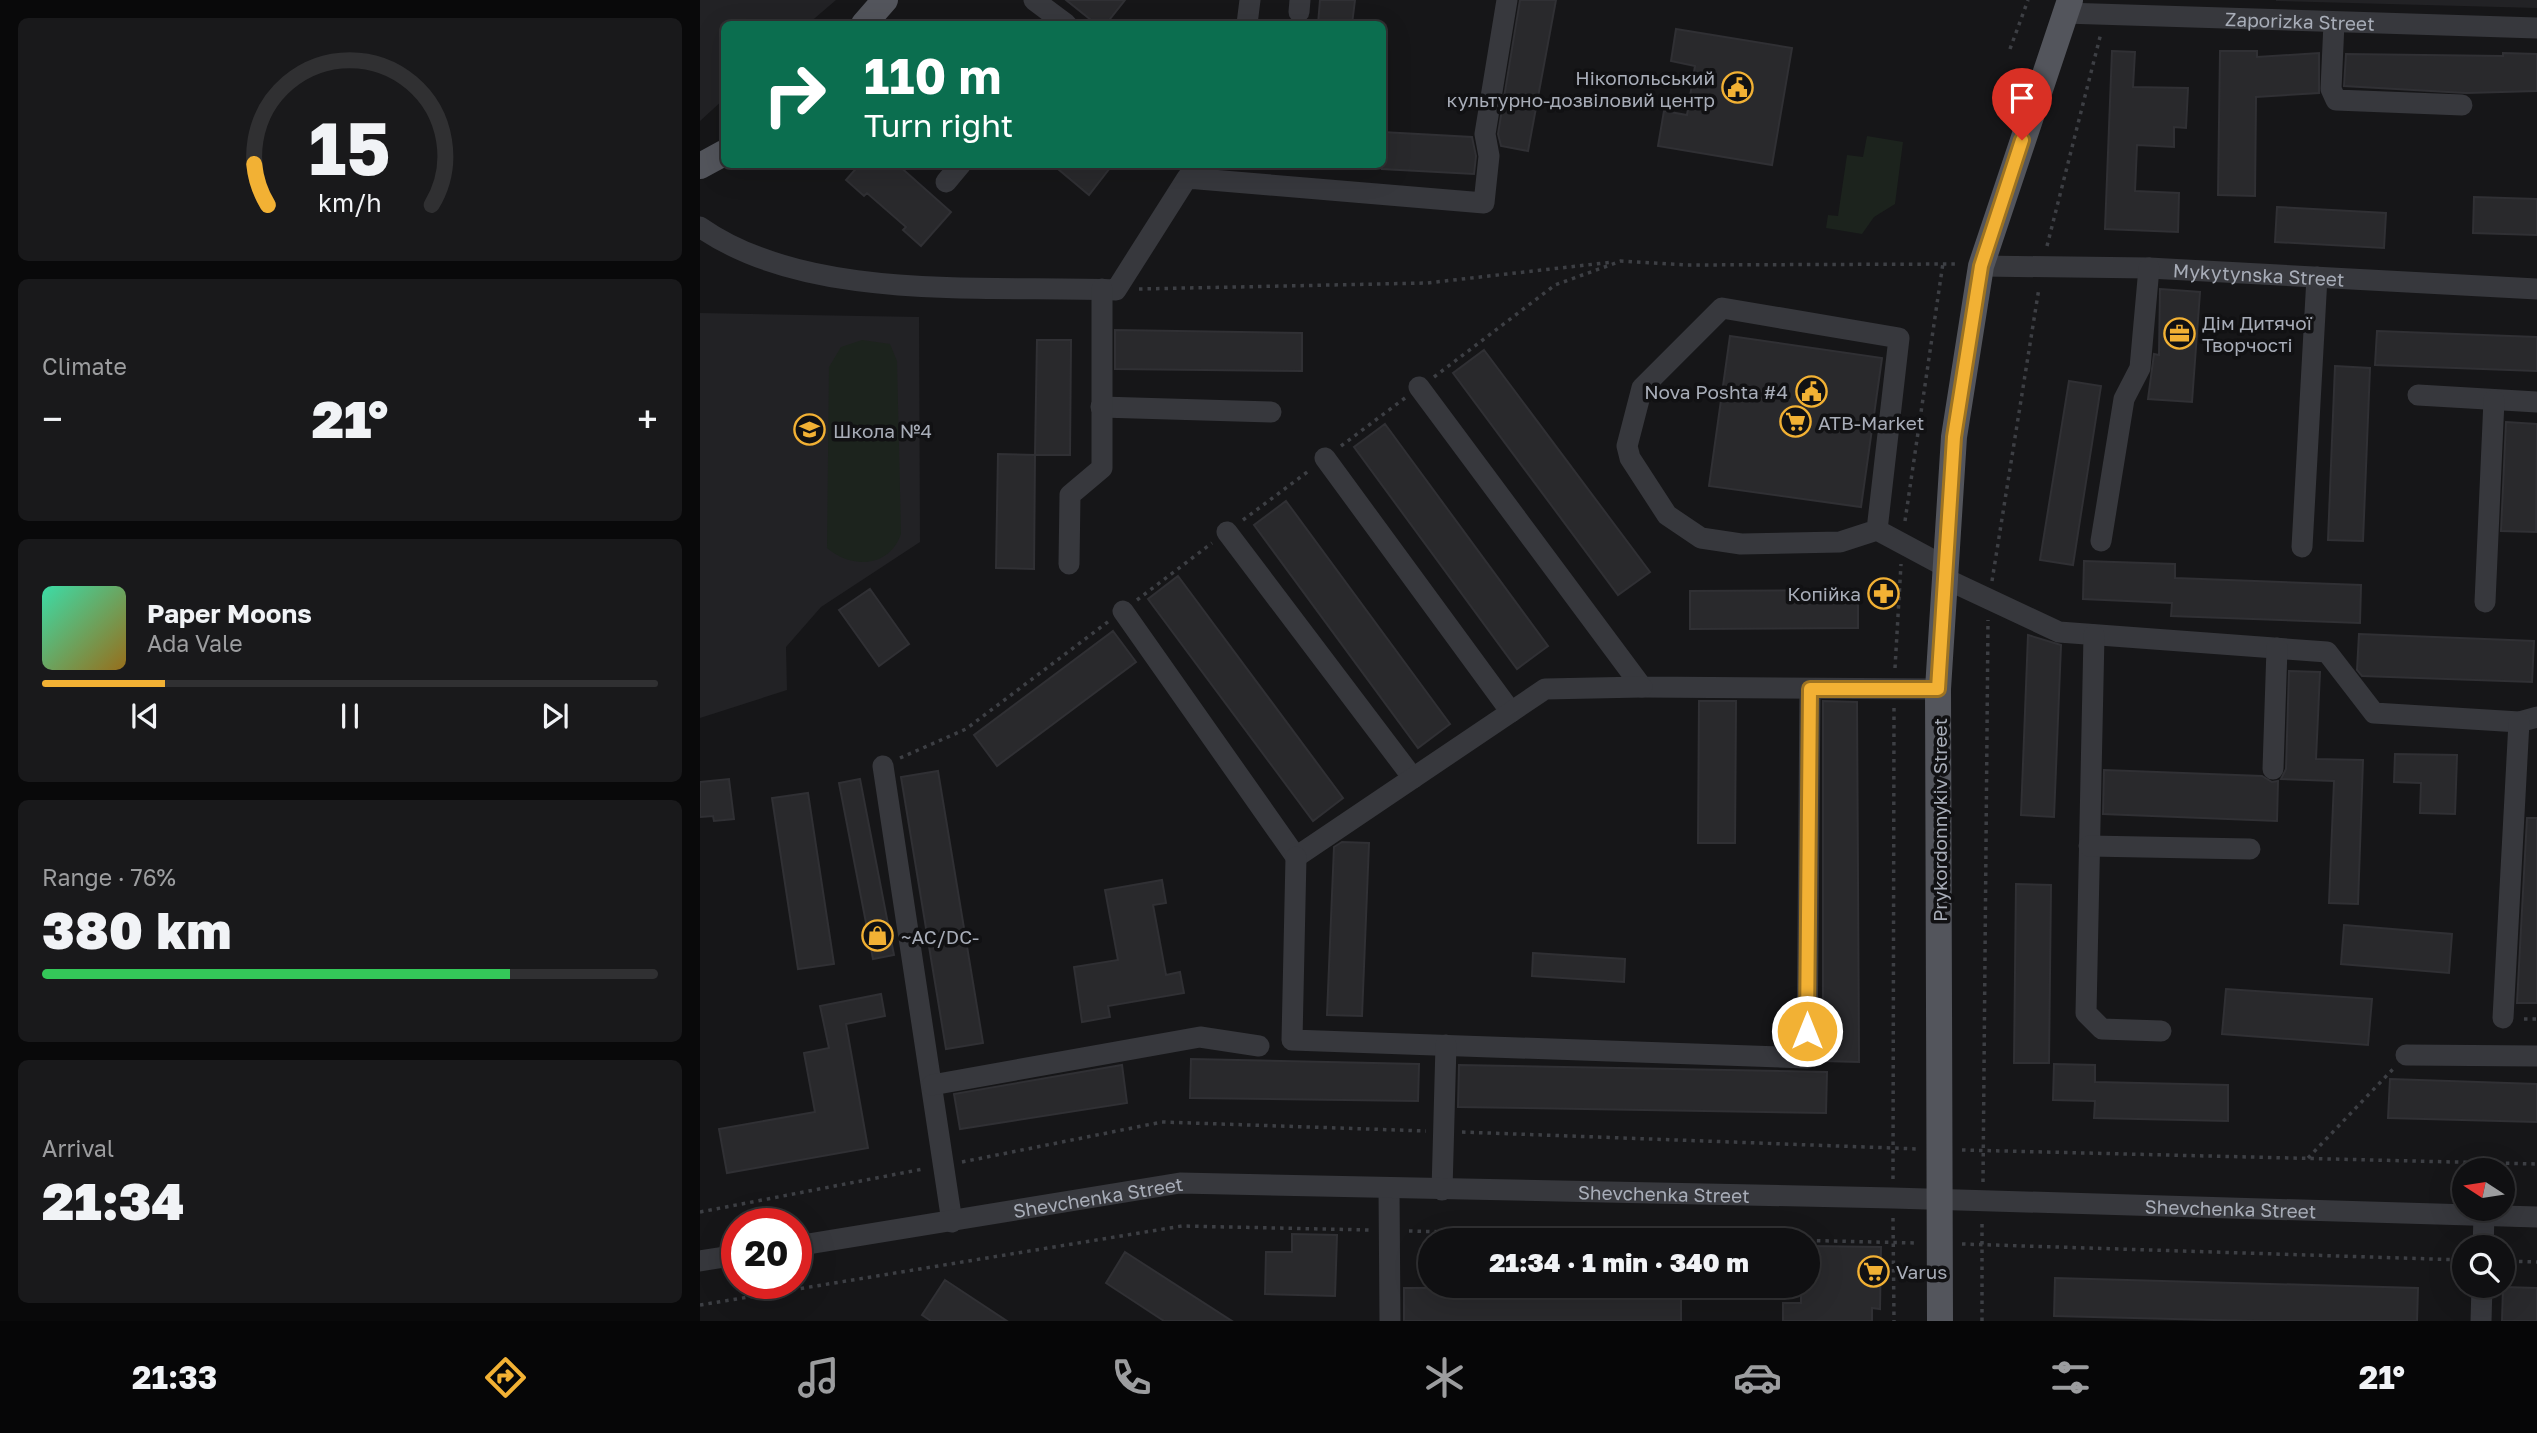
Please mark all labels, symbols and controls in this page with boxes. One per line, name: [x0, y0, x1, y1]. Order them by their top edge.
street label: Zaporizka Street: [2225, 7, 2375, 34]
text: 110 m: [864, 46, 1001, 105]
icon: right: [749, 49, 840, 140]
place label: Нікопольський культурно-дозвіловий центр: [1447, 66, 1715, 111]
pin: [1992, 68, 2052, 140]
public building icon: Нікопольський культурно-дозвіловий центр: [1721, 71, 1755, 105]
icon: arrive: [2003, 79, 2041, 117]
text: 15: [309, 105, 391, 192]
text: Turn right: [864, 106, 1013, 144]
text: km/h: [318, 187, 382, 218]
street label: Mykytynska Street: [2172, 258, 2345, 290]
place label: Дім Дитячої Творчості: [2202, 311, 2313, 356]
office icon: Дім Дитячої Творчості: [2162, 316, 2196, 350]
text: Climate: [42, 352, 127, 380]
public building icon: Nova Poshta #4: [1794, 374, 1828, 408]
place label: Nova Poshta #4: [1644, 380, 1788, 403]
text: 21°: [312, 387, 388, 449]
text: −: [42, 396, 63, 441]
text: +: [637, 396, 658, 441]
supermarket icon: ATB-Market: [1778, 405, 1812, 439]
place label: ATB-Market: [1818, 411, 1924, 434]
school or university icon: Школа №4: [793, 413, 827, 447]
place label: Школа №4: [833, 419, 932, 442]
pharmacy icon: Копійка: [1867, 576, 1901, 610]
place label: Копійка: [1787, 582, 1861, 605]
text: Paper Moons: [147, 598, 312, 629]
text: Ada Vale: [147, 629, 243, 657]
icon: previous: [126, 697, 164, 735]
icon: pause: [331, 697, 369, 735]
icon: next: [536, 697, 574, 735]
street label: Prykordonnykiv Street: [1928, 718, 1951, 922]
text: Range · 76%: [42, 863, 176, 891]
text: 380 km: [42, 898, 231, 960]
shop icon: ~AC/DC-: [861, 919, 895, 953]
place label: ~AC/DC-: [901, 925, 979, 948]
position arrow: [1770, 994, 1844, 1068]
text: Arrival: [42, 1134, 114, 1162]
north arrow: [2452, 1158, 2515, 1222]
map controls: [2452, 1158, 2515, 1298]
text: 21:34: [42, 1169, 185, 1231]
street label: Shevchenka Street: [1011, 1171, 1185, 1222]
street label: Shevchenka Street: [1578, 1180, 1750, 1206]
street label: Shevchenka Street: [2144, 1194, 2317, 1222]
speed limit sign: 20: [721, 1208, 812, 1299]
button: search: [2452, 1235, 2515, 1298]
text: 21:34 · 1 min · 340 m: [1489, 1247, 1749, 1278]
supermarket icon: Varus: [1856, 1254, 1890, 1288]
place label: Varus: [1896, 1260, 1947, 1283]
icon: directions: [481, 1353, 530, 1402]
icon: music: [794, 1353, 843, 1402]
icon: phone: [1107, 1353, 1156, 1402]
icon: climate: [1420, 1353, 1469, 1402]
icon: car: [1733, 1353, 1782, 1402]
icon: filters: [2046, 1353, 2095, 1402]
text: 21:33: [132, 1358, 217, 1396]
text: 21°: [2359, 1358, 2405, 1396]

